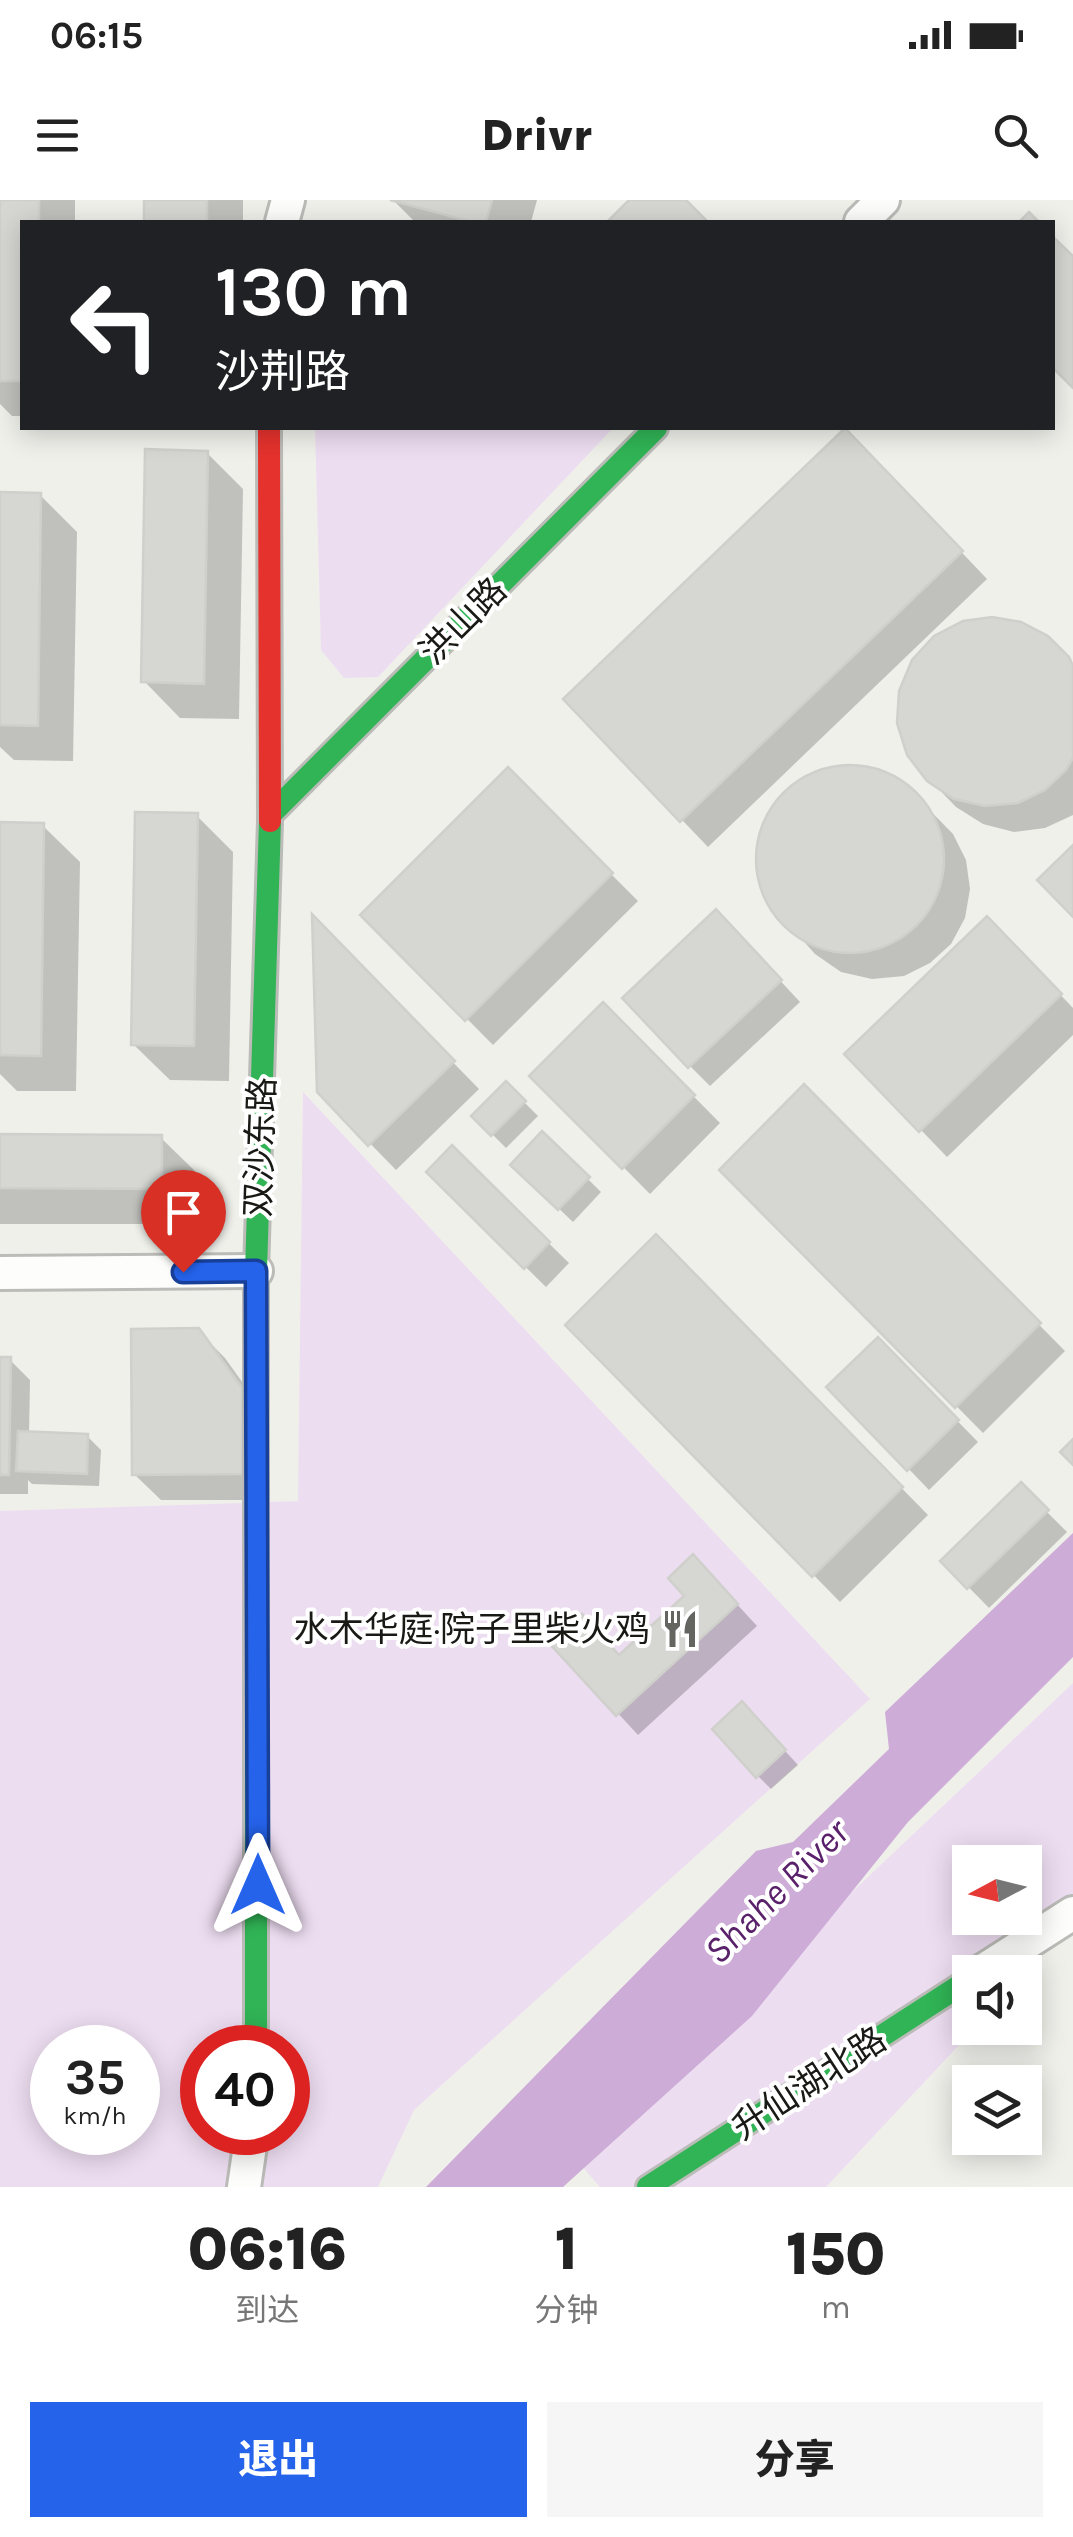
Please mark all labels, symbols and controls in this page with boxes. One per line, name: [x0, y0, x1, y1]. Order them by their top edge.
text: 06:15: [50, 13, 143, 58]
icon: menu: [30, 108, 85, 163]
icon: search: [988, 108, 1043, 163]
text: Drivr: [481, 109, 592, 161]
text: 130 m: [215, 251, 412, 333]
icon: left: [50, 260, 180, 390]
text: 沙荆路: [215, 346, 350, 398]
street label: 洪山路: [412, 570, 515, 673]
street label: 双沙东路: [238, 1076, 283, 1218]
pin: [141, 1170, 226, 1273]
icon: arrive: [156, 1185, 211, 1240]
restaurant icon: 水木华庭·院子里柴火鸡: [659, 1608, 701, 1650]
place label: 水木华庭·院子里柴火鸡: [294, 1609, 650, 1650]
water label: Shahe River: [695, 1808, 859, 1973]
position arrow: [206, 1833, 310, 1937]
north arrow: [952, 1845, 1042, 1935]
map controls: [952, 1845, 1042, 2155]
button: sound: [952, 1955, 1042, 2045]
street label: 升仙湖北路: [725, 2019, 894, 2148]
speed limit sign: 40: [180, 2025, 310, 2155]
text: 35: [65, 2048, 125, 2107]
button: layers: [952, 2065, 1042, 2155]
text: km/h: [63, 2101, 127, 2130]
text: 06:16: [188, 2214, 347, 2284]
text: 1: [555, 2214, 578, 2284]
text: 150: [786, 2219, 885, 2289]
text: m: [821, 2289, 851, 2326]
text: 到达: [235, 2292, 299, 2329]
text: 分钟: [534, 2292, 598, 2329]
button: 退出: [30, 2402, 527, 2517]
button: 分享: [547, 2402, 1043, 2517]

